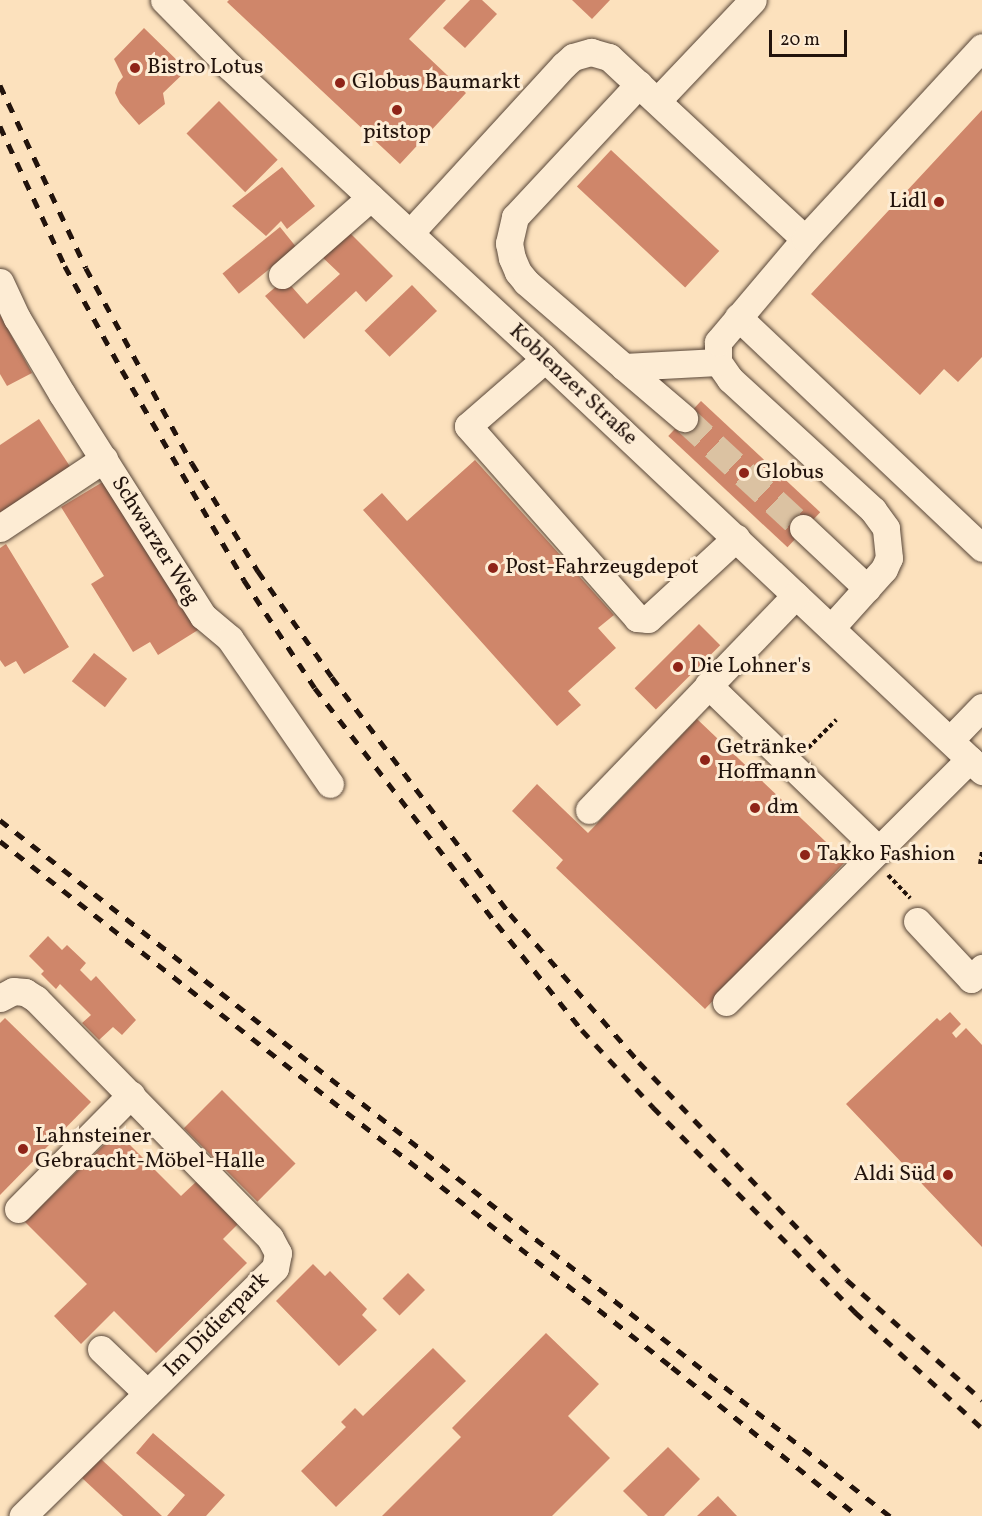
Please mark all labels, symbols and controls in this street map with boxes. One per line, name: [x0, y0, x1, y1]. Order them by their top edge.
scale bar: [772, 18, 850, 56]
text: 20 m: [780, 28, 820, 53]
place label: Bistro Lotus: [147, 55, 263, 81]
marker: Bistro Lotus: [128, 61, 142, 75]
place label: Globus Baumarkt: [352, 70, 521, 96]
marker: Globus Baumarkt: [333, 76, 347, 90]
marker: pitstop: [390, 103, 404, 117]
place label: pitstop: [363, 120, 431, 146]
place label: Lidl: [889, 189, 927, 215]
marker: Lidl: [932, 195, 946, 209]
street label: Koblenzer Straße: [503, 319, 643, 451]
place label: Globus: [756, 460, 824, 486]
marker: Globus: [737, 466, 751, 480]
street label: Schwarzer Weg: [105, 471, 205, 611]
place label: Post-Fahrzeugdepot: [505, 555, 699, 581]
marker: Post-Fahrzeugdepot: [486, 561, 500, 575]
place label: Die Lohner's: [690, 654, 811, 680]
marker: Die Lohner's: [671, 660, 685, 674]
place label: Getränke Hoffmann: [717, 734, 817, 786]
marker: Getränke Hoffmann: [698, 753, 712, 767]
place label: dm: [767, 795, 799, 821]
marker: dm: [748, 801, 762, 815]
place label: Takko Fashion: [817, 842, 955, 868]
marker: Takko Fashion: [798, 848, 812, 862]
place label: Lahnsteiner Gebraucht-Möbel-Halle: [35, 1123, 265, 1174]
marker: Lahnsteiner Gebraucht-Möbel-Halle: [16, 1142, 30, 1156]
place label: Aldi Süd: [854, 1162, 936, 1188]
marker: Aldi Süd: [941, 1168, 955, 1182]
street label: Im Didierpark: [159, 1267, 275, 1383]

